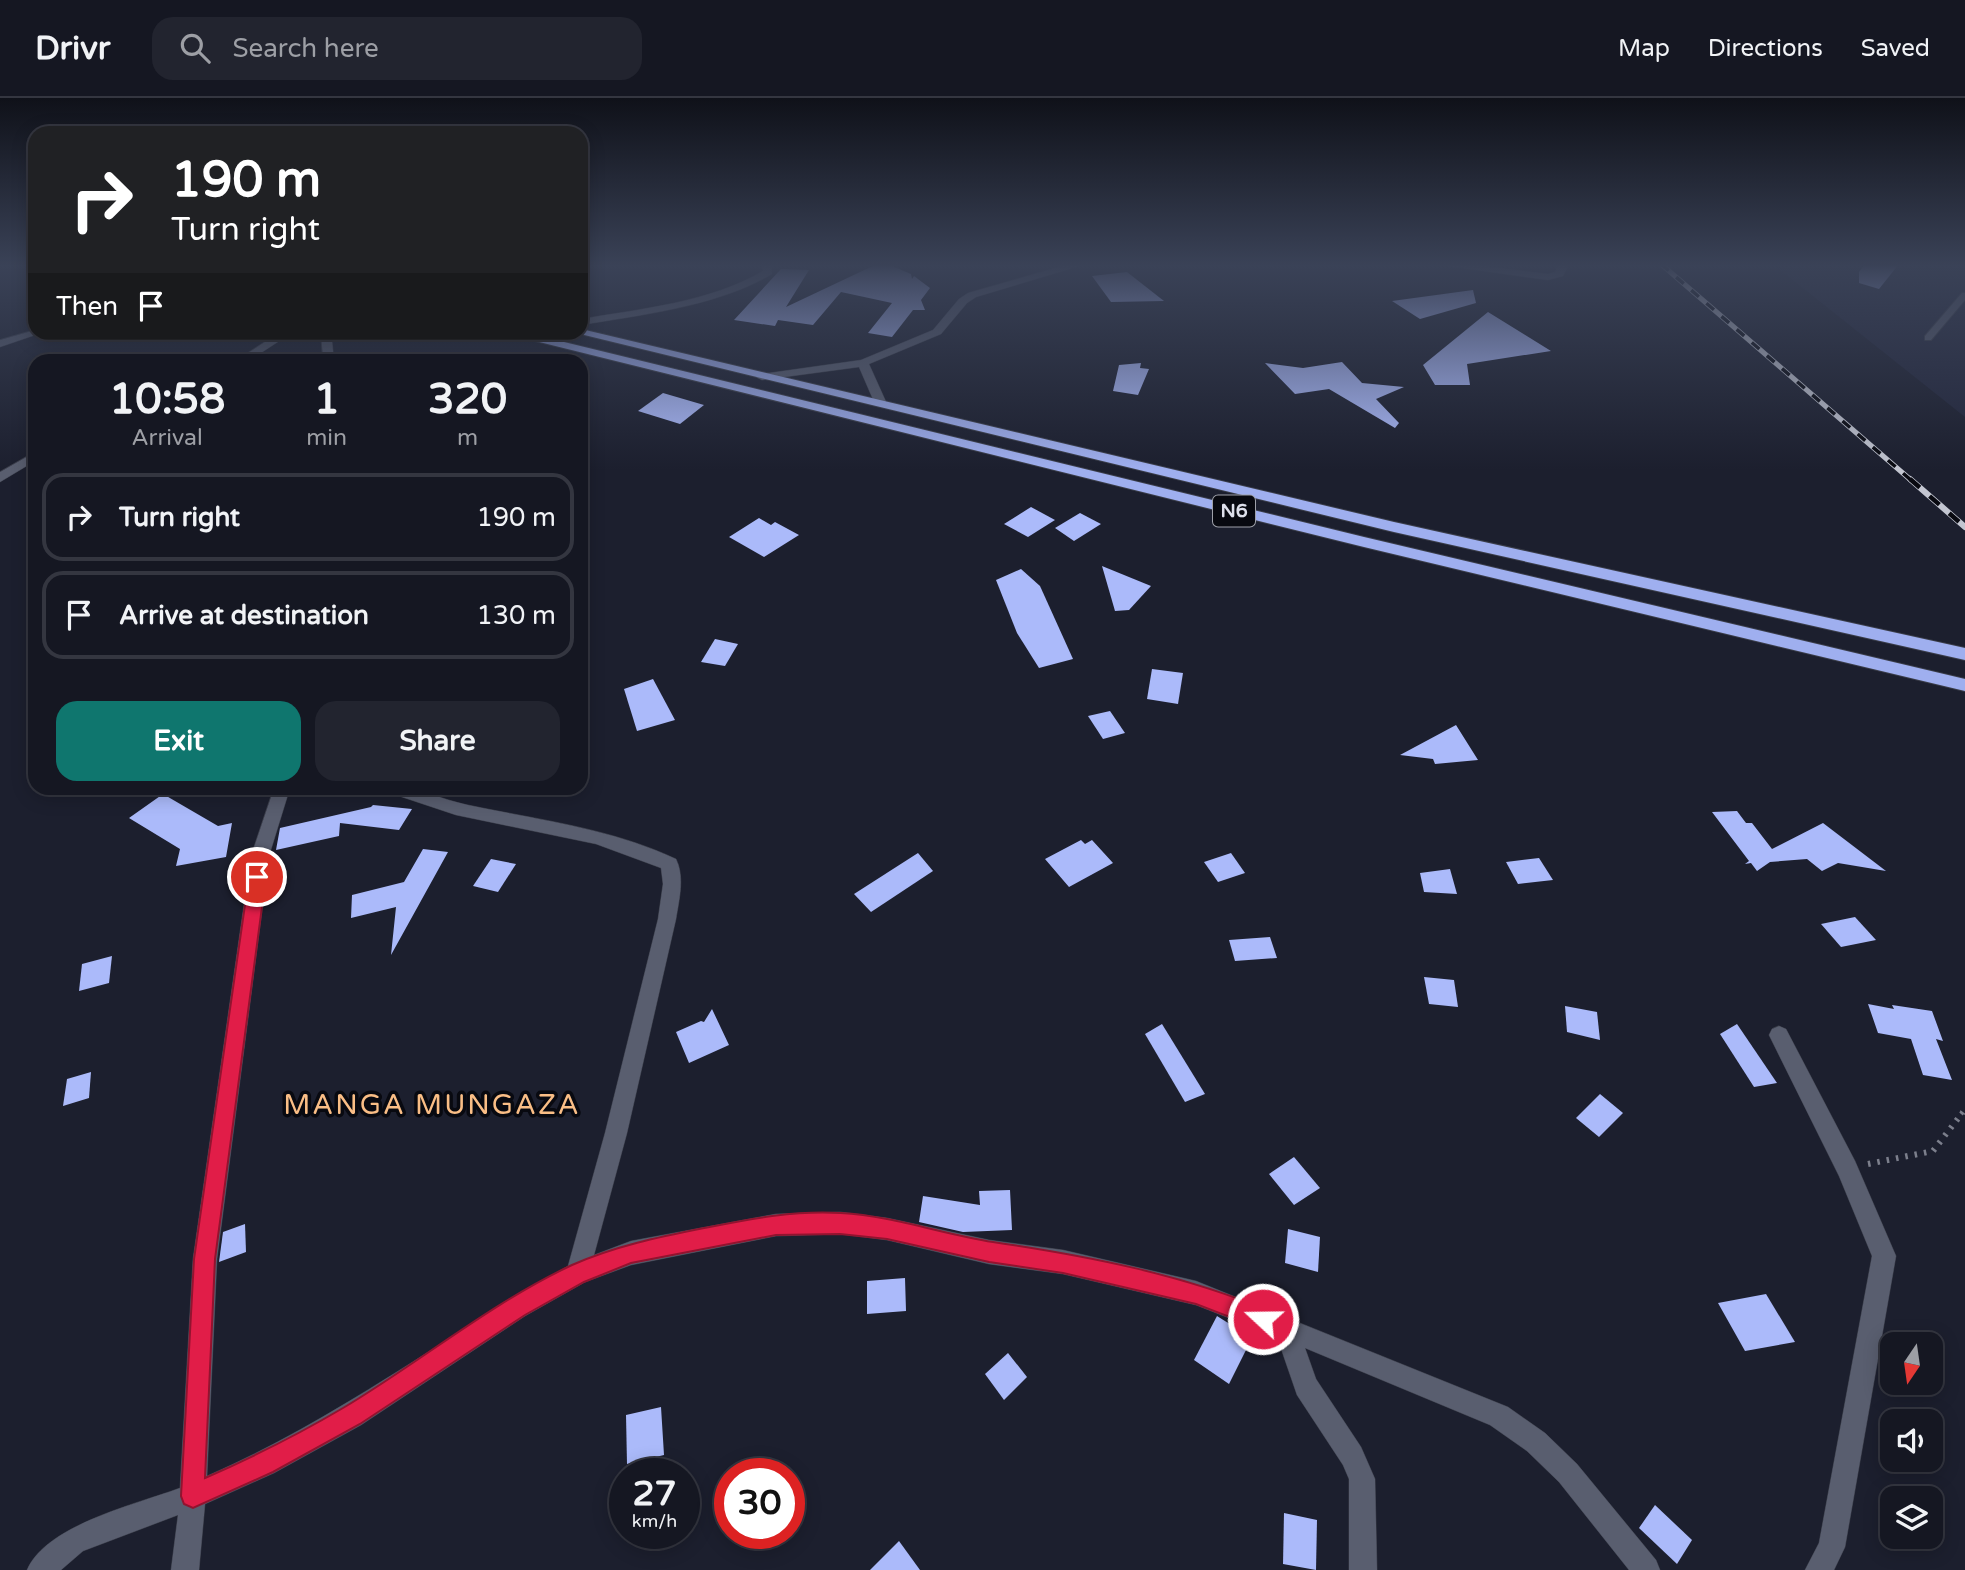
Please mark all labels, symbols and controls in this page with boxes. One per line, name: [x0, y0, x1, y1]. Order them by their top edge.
search box: [152, 17, 642, 80]
text: Drivr: [35, 29, 110, 68]
icon: search: [176, 29, 214, 67]
text: Search here: [232, 33, 379, 64]
text: Map: [1618, 34, 1670, 63]
text: Directions: [1708, 34, 1823, 63]
text: Saved: [1861, 34, 1930, 63]
text: 190 m: [171, 151, 321, 210]
icon: right: [56, 154, 147, 245]
text: Turn right: [171, 211, 320, 249]
icon: arrive: [132, 287, 170, 325]
text: Then: [56, 291, 118, 322]
text: 10:58: [109, 374, 225, 425]
text: 1: [313, 374, 340, 425]
text: 320: [428, 374, 507, 425]
text: Arrival: [132, 424, 203, 452]
text: min: [306, 424, 347, 452]
text: m: [457, 424, 478, 452]
road number: N6: [1213, 496, 1255, 526]
icon: right: [60, 498, 98, 536]
text: Turn right: [119, 502, 240, 533]
text: 190 m: [476, 502, 556, 533]
icon: arrive: [60, 596, 98, 634]
text: Arrive at destination: [119, 600, 369, 631]
text: 130 m: [476, 600, 556, 631]
button: Exit: [56, 701, 301, 781]
button: Share: [315, 701, 560, 781]
pin: [227, 847, 287, 907]
icon: arrive: [238, 858, 276, 896]
district label: MANGA MUNGAZA: [283, 1088, 581, 1122]
position arrow: [1226, 1282, 1300, 1356]
north arrow: [1880, 1332, 1942, 1395]
map controls: [1880, 1332, 1943, 1549]
button: sound: [1880, 1409, 1943, 1472]
speed limit sign: 30: [714, 1458, 805, 1549]
text: 27: [633, 1473, 676, 1515]
button: layers: [1880, 1486, 1943, 1549]
text: km/h: [632, 1510, 677, 1532]

